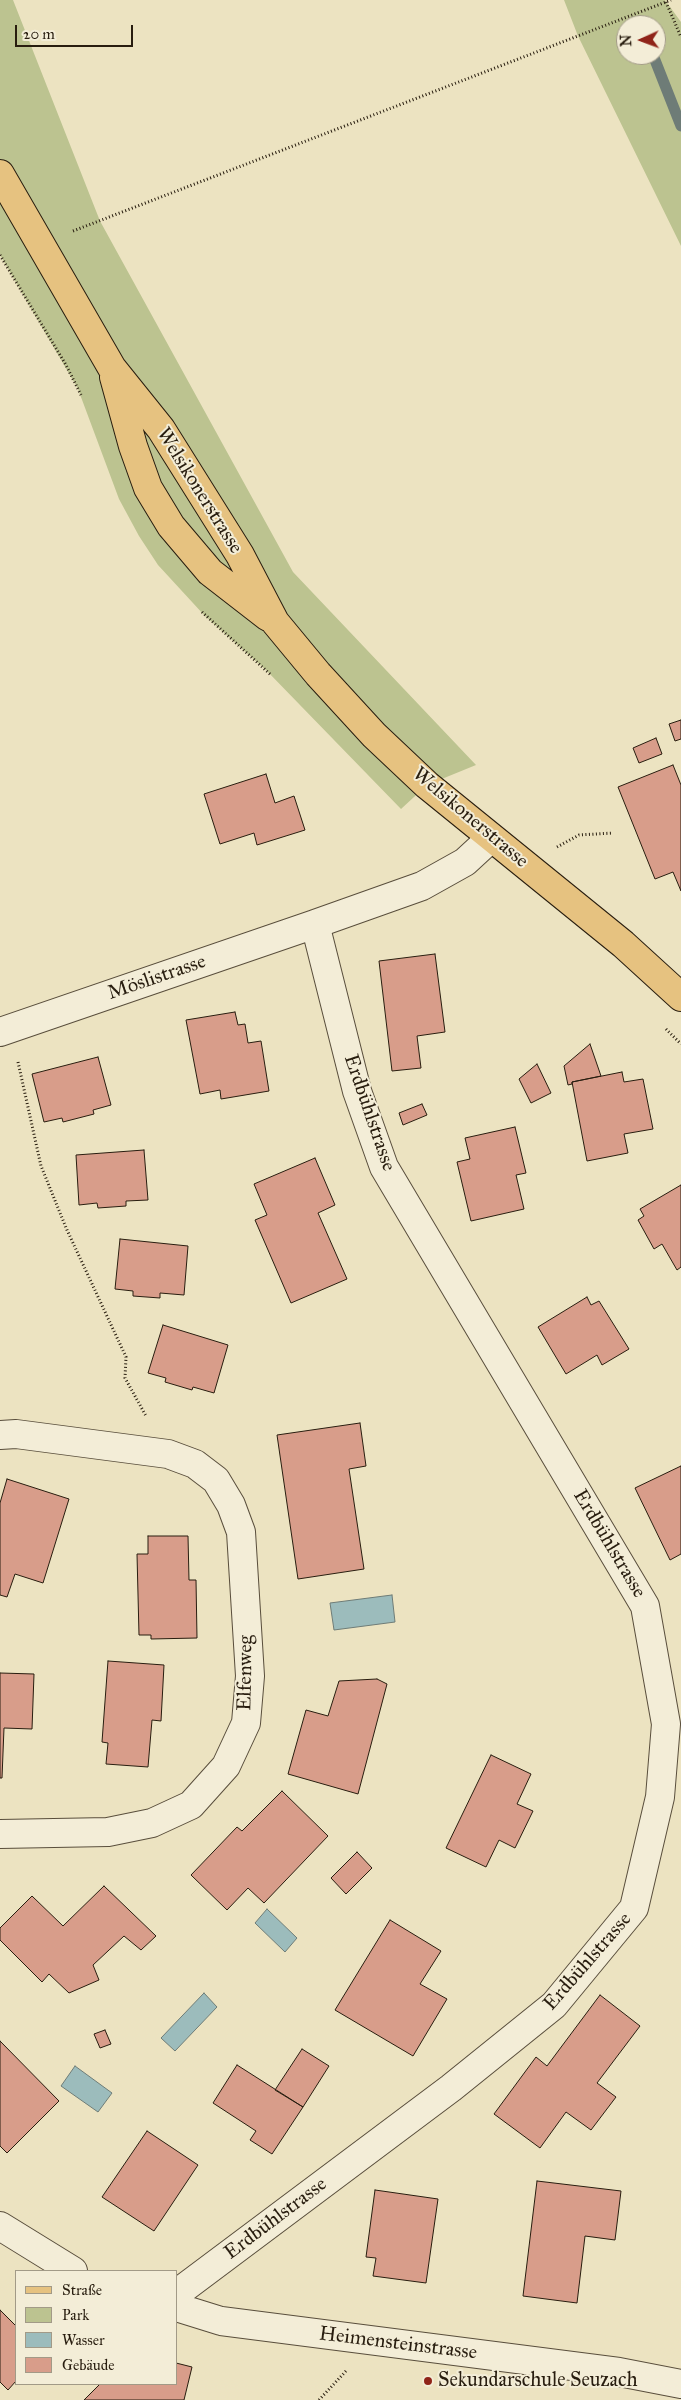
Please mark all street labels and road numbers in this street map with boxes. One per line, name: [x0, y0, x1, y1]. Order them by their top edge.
street label: Welsikonerstrasse: [151, 424, 247, 558]
street label: Welsikonerstrasse: [407, 763, 533, 873]
street label: Möslistrasse: [105, 950, 209, 1006]
street label: Erdbühlstrasse: [338, 1051, 400, 1175]
street label: Erdbühlstrasse: [567, 1486, 651, 1602]
street label: Elfenweg: [233, 1635, 259, 1711]
street label: Erdbühlstrasse: [539, 1908, 637, 2016]
street label: Erdbühlstrasse: [220, 2173, 332, 2265]
street label: Heimensteinstrasse: [318, 2322, 478, 2366]

